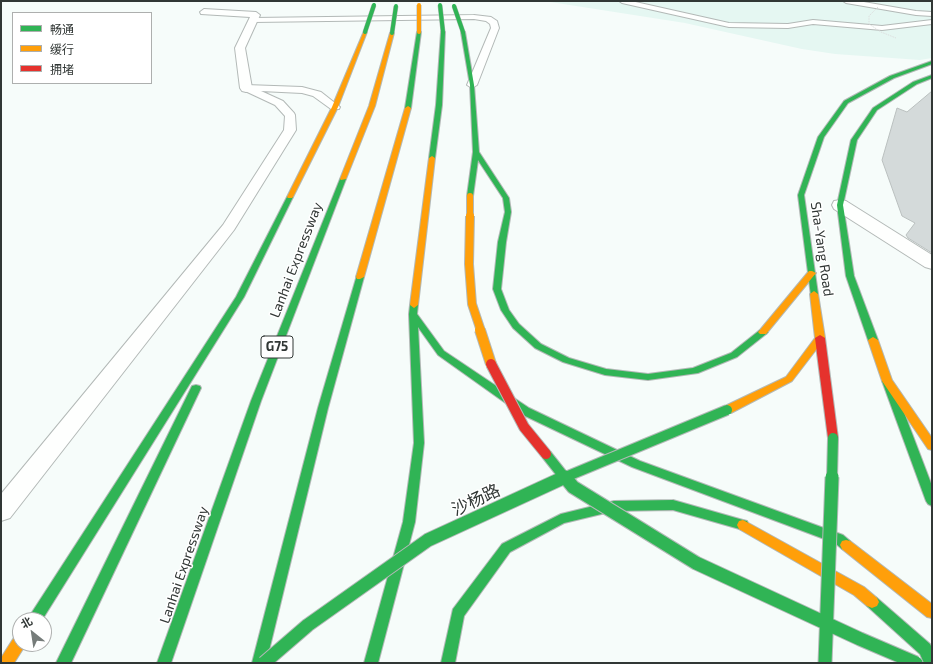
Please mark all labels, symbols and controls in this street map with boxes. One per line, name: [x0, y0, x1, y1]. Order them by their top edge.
legend: [12, 12, 152, 84]
text: 畅通: [50, 22, 74, 36]
text: 缓行: [50, 42, 74, 56]
text: 拥堵: [50, 62, 74, 76]
street label: Lanhai Expressway: [266, 200, 326, 320]
street label: Sha-Yang Road: [807, 201, 837, 297]
road number: G75: [261, 336, 293, 358]
street label: 沙杨路: [449, 480, 503, 520]
street label: Lanhai Expressway: [156, 504, 212, 626]
north arrow: [12, 612, 52, 652]
text: 北: [18, 614, 34, 630]

